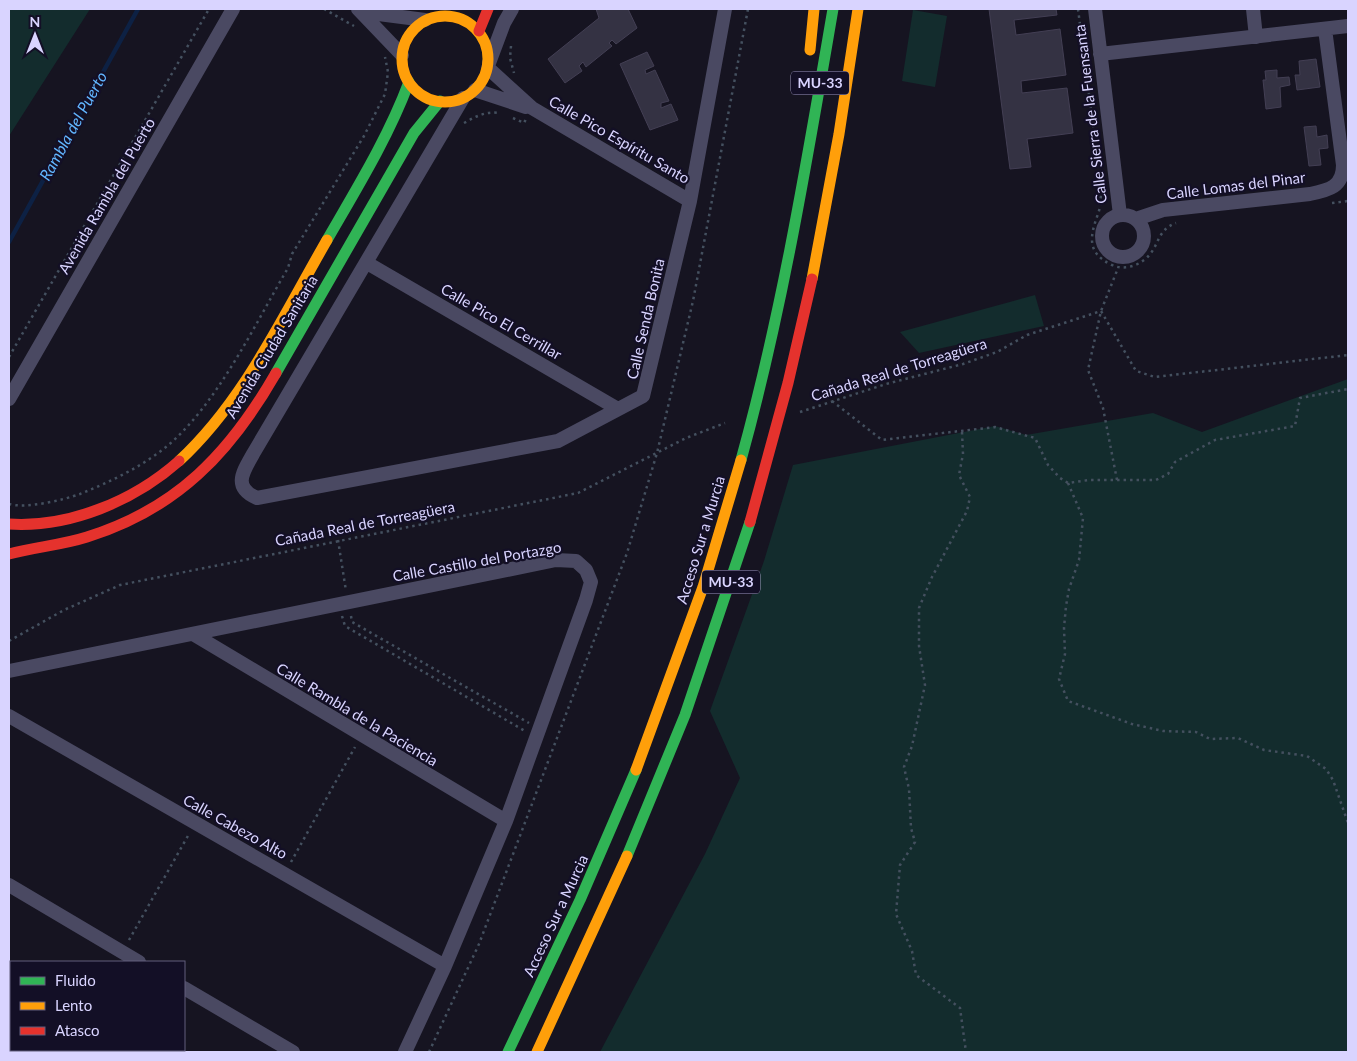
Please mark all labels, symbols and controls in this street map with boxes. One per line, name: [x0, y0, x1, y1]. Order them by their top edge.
north arrow: [10, 10, 60, 60]
text: N: [30, 13, 40, 30]
street label: Calle Sierra de la Fuensanta: [1070, 23, 1110, 205]
water label: Rambla del Puerto: [35, 68, 110, 184]
road number: MU-33: [791, 72, 849, 95]
street label: Calle Pico Espíritu Santo: [546, 91, 693, 187]
street label: Avenida Rambla del Puerto: [54, 114, 158, 277]
street label: Calle Lomas del Pinar: [1165, 167, 1307, 202]
street label: Calle Senda Bonita: [622, 257, 668, 381]
street label: Avenida Ciudad Sanitaria: [221, 272, 321, 421]
street label: Calle Pico El Cerrillar: [438, 279, 566, 363]
street label: Cañada Real de Torreagüera: [809, 334, 989, 404]
street label: Acceso Sur a Murcia: [672, 474, 728, 606]
street label: Cañada Real de Torreagüera: [273, 497, 456, 549]
street label: Calle Castillo del Portazgo: [391, 537, 563, 585]
road number: MU-33: [702, 570, 760, 594]
street label: Calle Rambla de la Paciencia: [274, 659, 441, 770]
street label: Calle Cabezo Alto: [180, 790, 291, 862]
street label: Acceso Sur a Murcia: [519, 852, 591, 980]
legend: [10, 961, 185, 1051]
text: Fluido: [55, 971, 96, 989]
text: Lento: [55, 996, 92, 1014]
text: Atasco: [55, 1021, 100, 1039]

